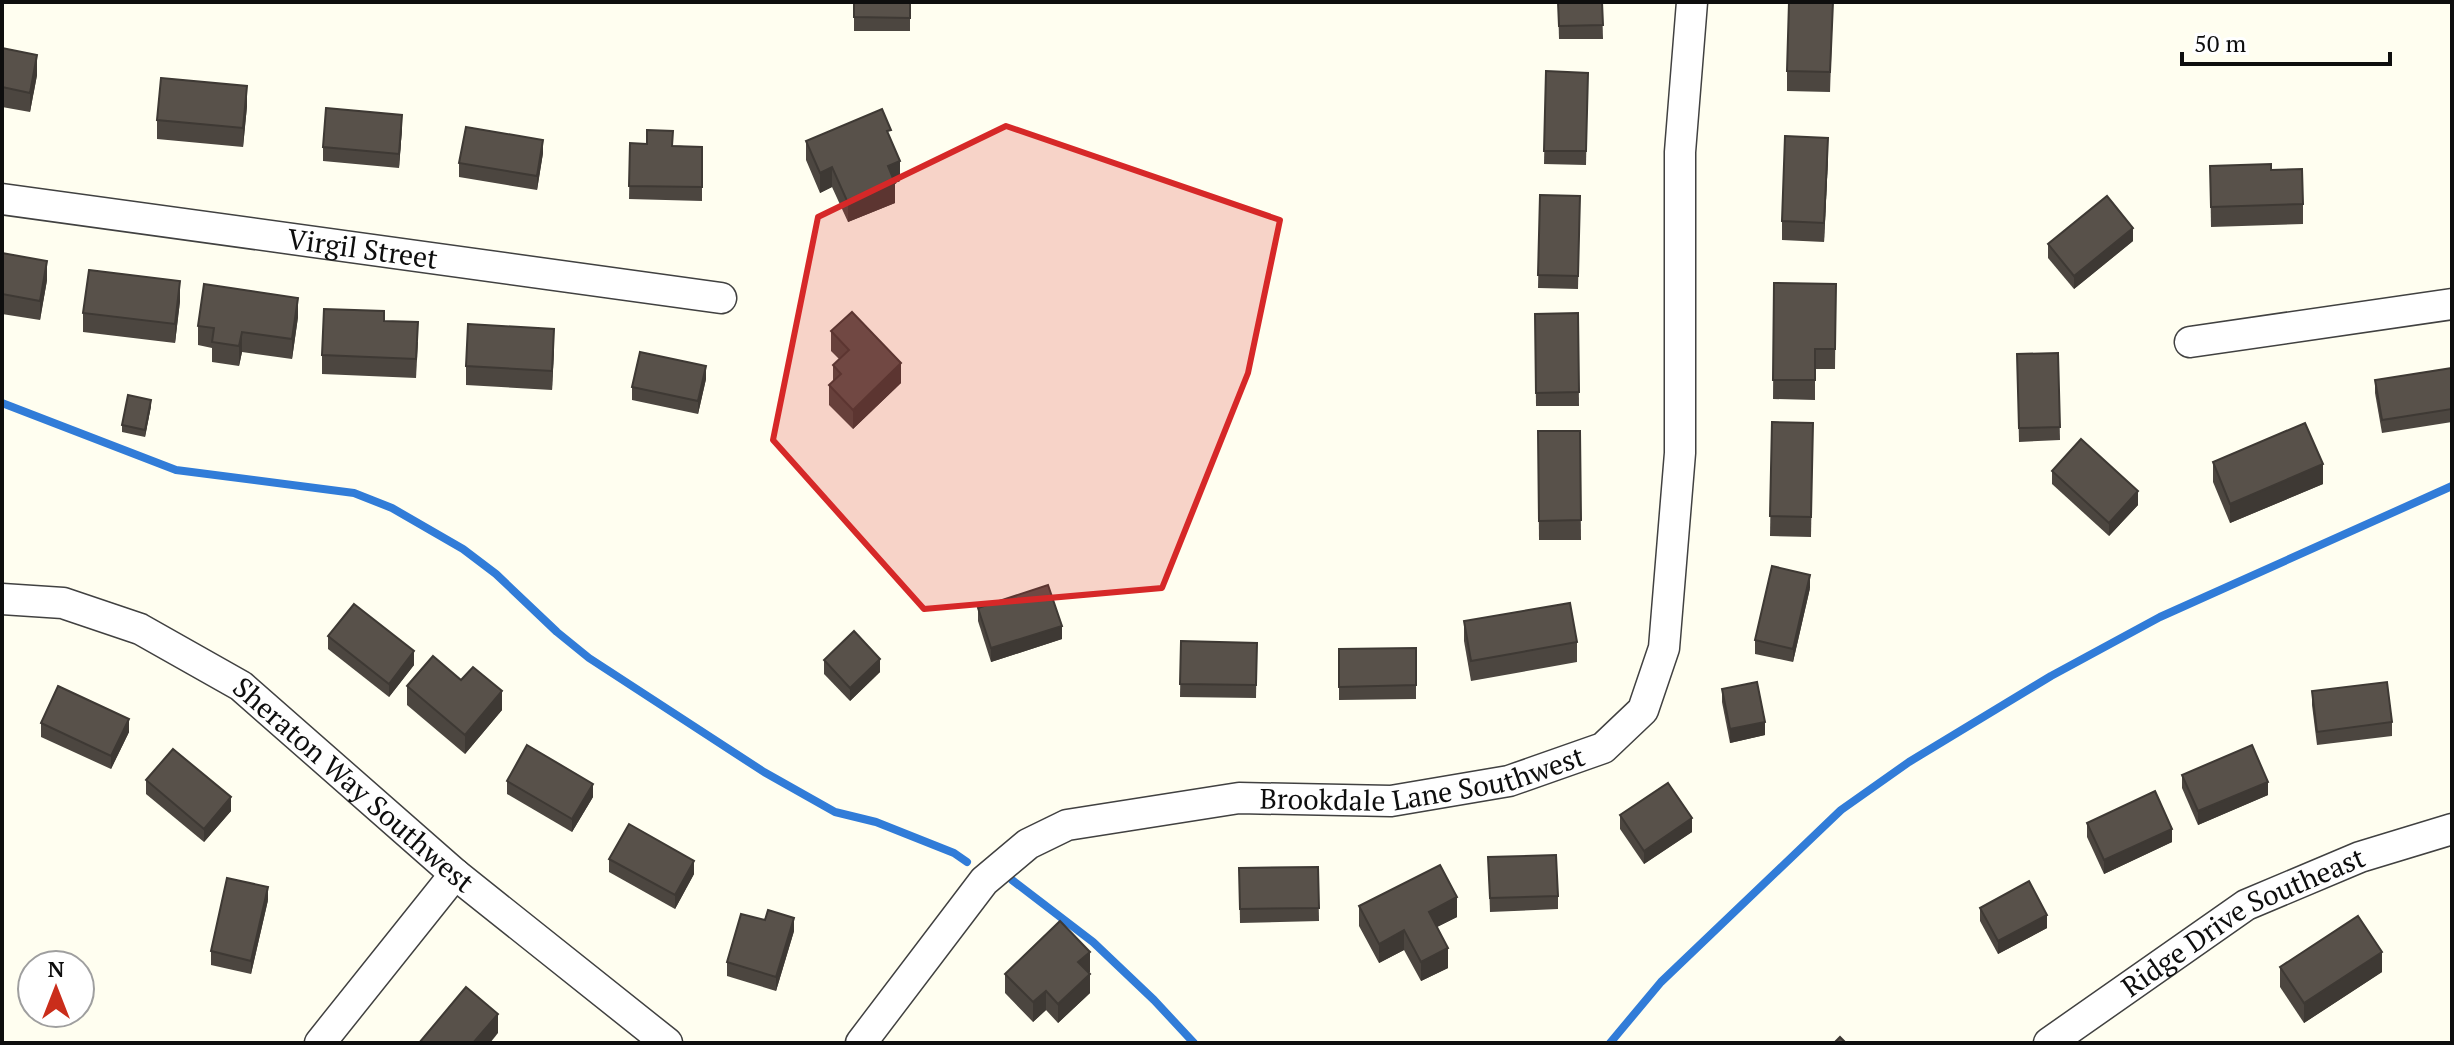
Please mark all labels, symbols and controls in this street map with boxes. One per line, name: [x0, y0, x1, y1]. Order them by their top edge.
scale bar: [2182, 16, 2390, 66]
text: 50 m: [2194, 27, 2246, 59]
street label: Virgil Street: [285, 219, 441, 277]
street label: Sheraton Way Southwest: [225, 668, 483, 901]
street label: Brookdale Lane Southwest: [1259, 737, 1590, 819]
street label: Ridge Drive Southeast: [2114, 838, 2371, 1005]
north arrow: [16, 949, 96, 1029]
text: N: [48, 954, 65, 983]

